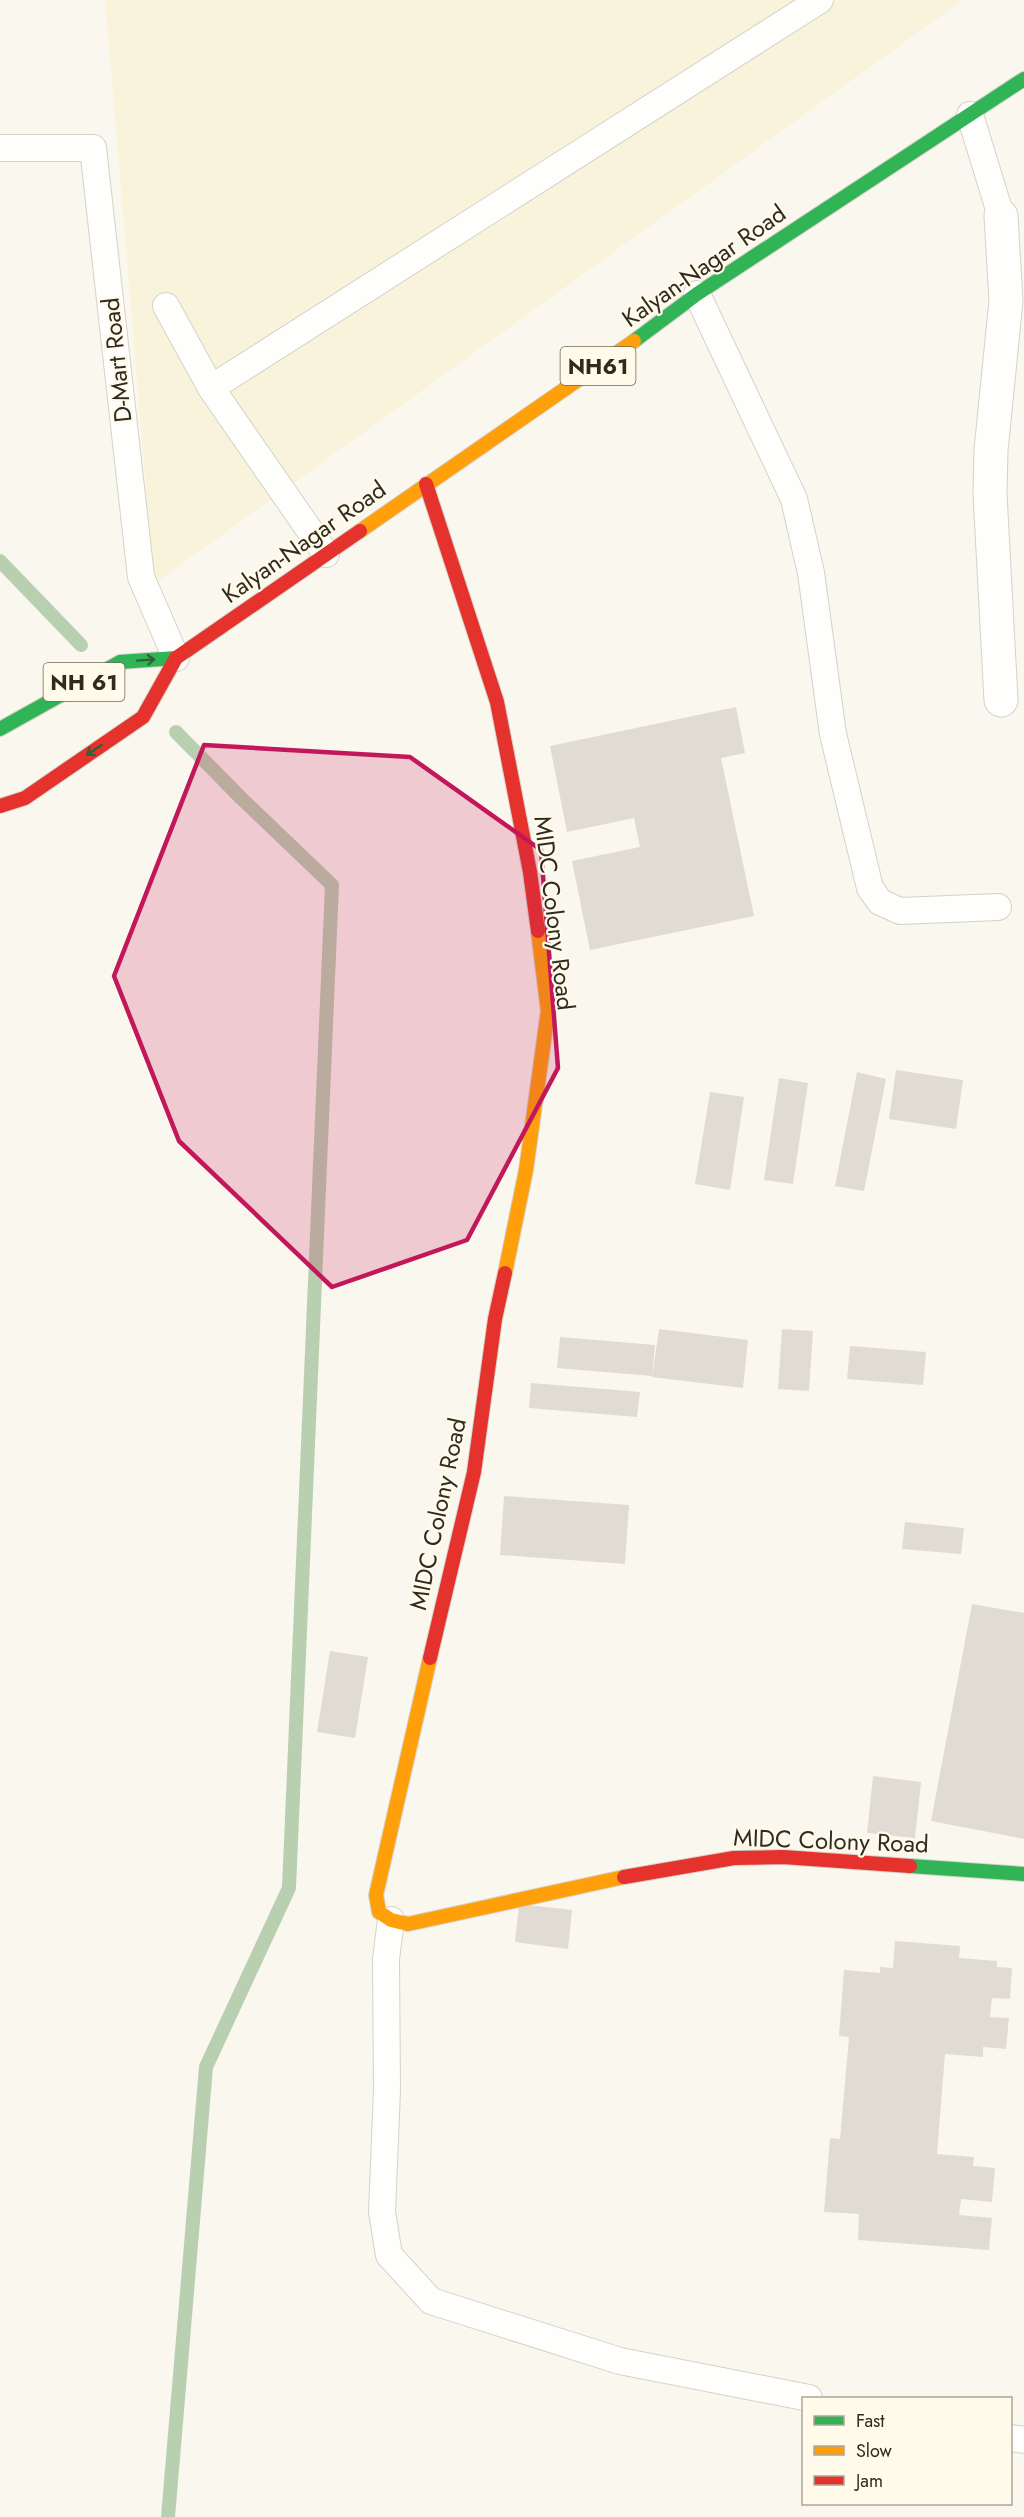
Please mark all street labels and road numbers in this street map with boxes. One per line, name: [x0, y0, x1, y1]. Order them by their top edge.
street label: Kalyan-Nagar Road: [615, 196, 793, 335]
street label: D-Mart Road: [93, 296, 140, 424]
road number: NH61: [560, 347, 636, 385]
street label: Kalyan-Nagar Road: [215, 472, 393, 611]
road number: NH 61: [44, 663, 124, 701]
street label: MIDC Colony Road: [525, 814, 584, 1012]
street label: MIDC Colony Road: [400, 1415, 475, 1613]
street label: MIDC Colony Road: [733, 1820, 929, 1861]

